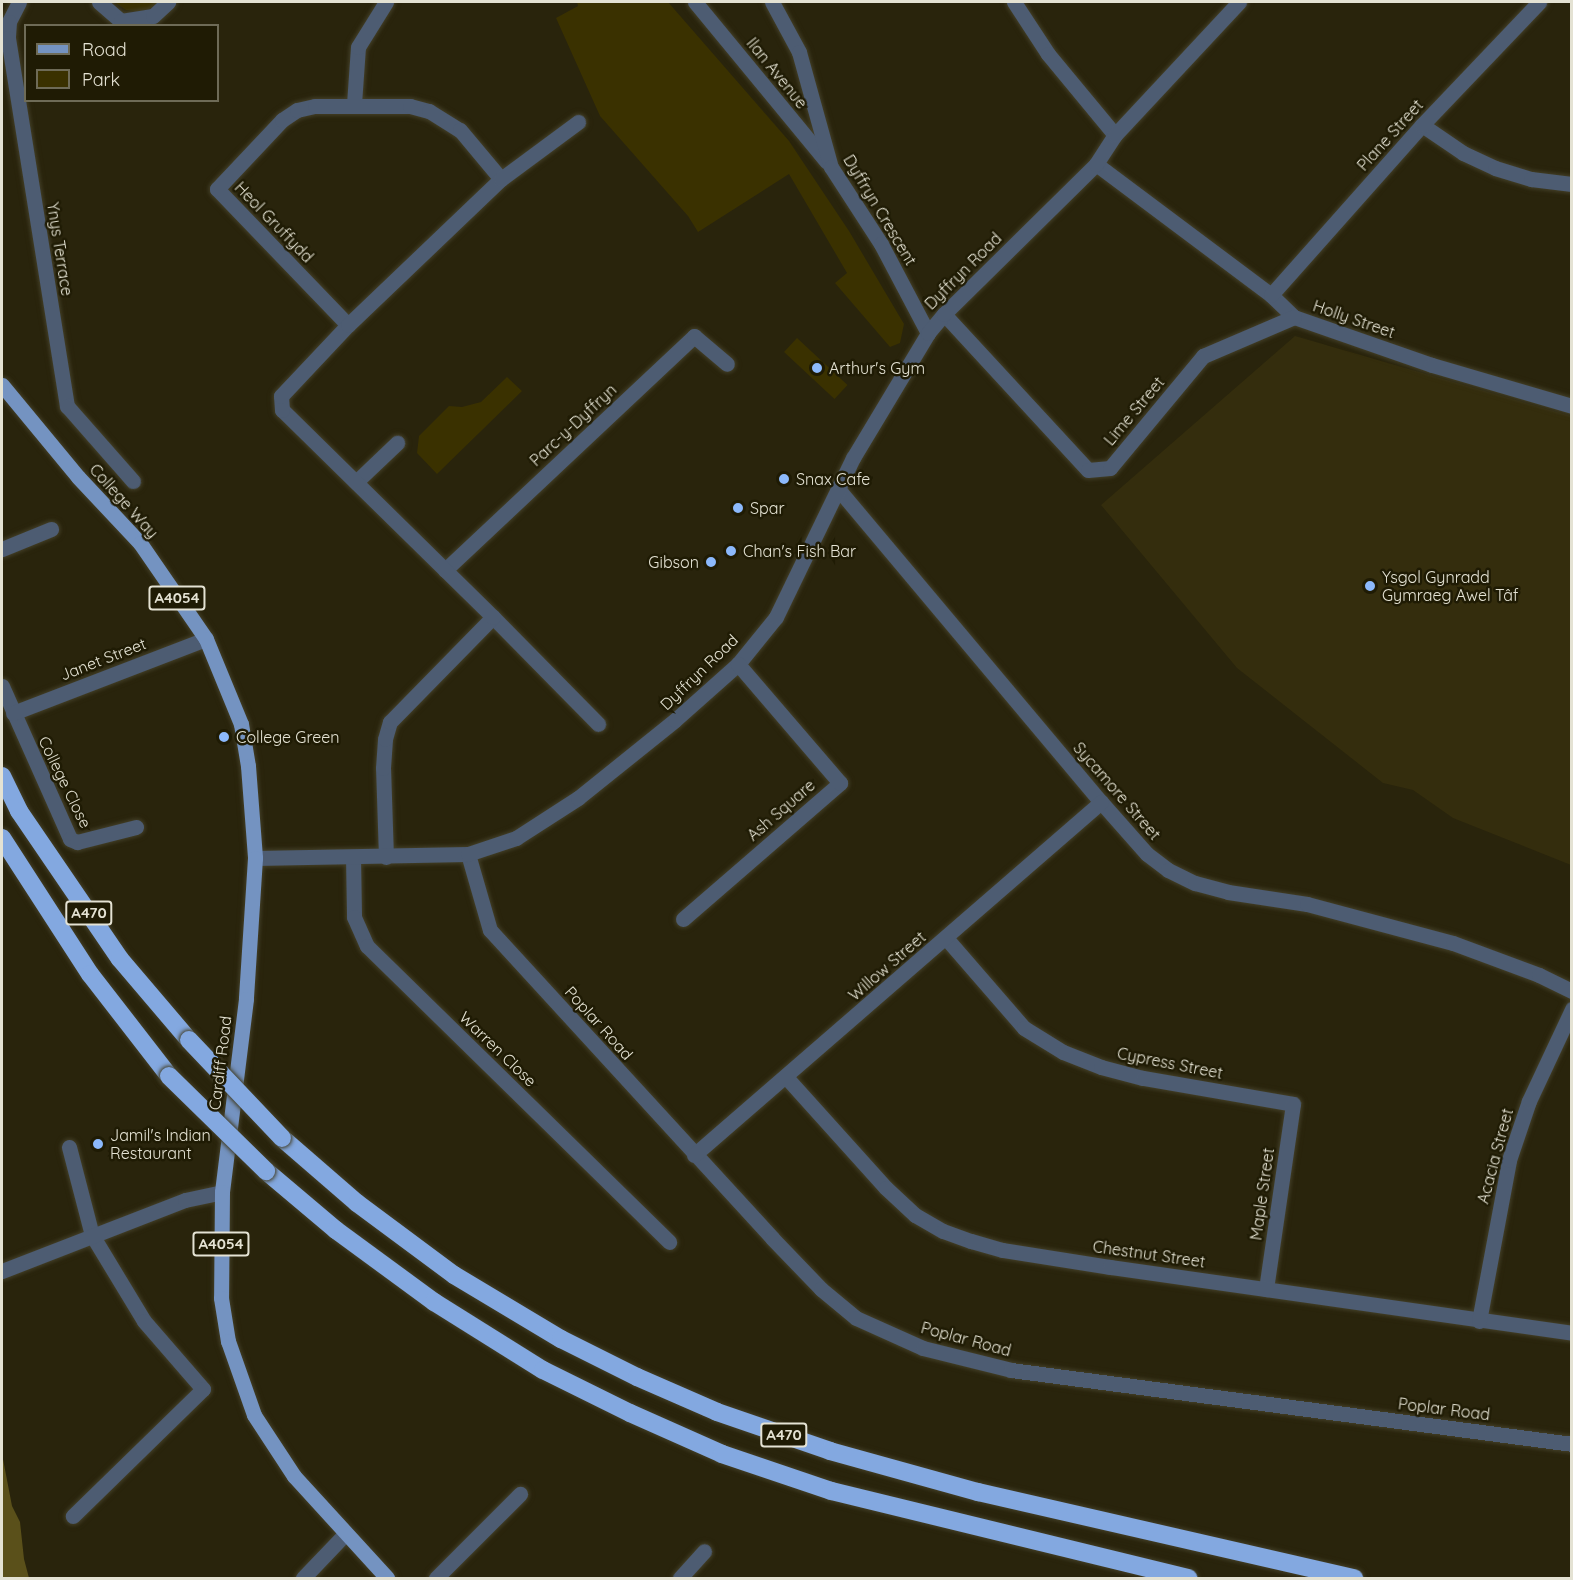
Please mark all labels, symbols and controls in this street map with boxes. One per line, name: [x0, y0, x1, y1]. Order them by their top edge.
legend: [24, 24, 219, 102]
street label: Ilan Avenue: [743, 34, 811, 112]
text: Road: [82, 38, 127, 61]
text: Park: [82, 68, 120, 91]
street label: Plane Street: [1353, 95, 1427, 175]
street label: Dyffryn Crescent: [839, 151, 921, 269]
street label: Heol Gruffydd: [231, 178, 317, 266]
street label: Ynys Terrace: [43, 201, 77, 297]
street label: Dyffryn Road: [921, 229, 1005, 313]
street label: Holly Street: [1310, 296, 1398, 342]
place label: Arthur's Gym: [829, 358, 925, 378]
marker: Arthur's Gym: [810, 361, 824, 375]
street label: Lime Street: [1100, 373, 1168, 449]
street label: Parc-y-Dyffryn: [526, 380, 620, 470]
street label: College Way: [86, 460, 162, 542]
place label: Snax Cafe: [796, 469, 870, 489]
marker: Snax Cafe: [777, 472, 791, 486]
place label: Spar: [750, 498, 785, 518]
marker: Spar: [731, 501, 745, 515]
place label: Chan's Fish Bar: [743, 541, 856, 561]
marker: Chan's Fish Bar: [724, 544, 738, 558]
place label: Gibson: [648, 552, 699, 572]
marker: Gibson: [704, 555, 718, 569]
place label: Ysgol Gynradd Gymraeg Awel Tâf: [1382, 567, 1519, 605]
marker: Ysgol Gynradd Gymraeg Awel Tâf: [1363, 579, 1377, 593]
road number: A4054: [147, 586, 207, 610]
street label: Dyffryn Road: [656, 630, 742, 714]
street label: Janet Street: [57, 634, 149, 684]
place label: College Green: [236, 727, 340, 747]
marker: College Green: [217, 730, 231, 744]
street label: College Close: [35, 733, 95, 831]
street label: Sycamore Street: [1069, 738, 1165, 844]
street label: Ash Square: [743, 775, 819, 845]
road number: A470: [65, 901, 113, 925]
street label: Willow Street: [845, 927, 929, 1005]
street label: Poplar Road: [561, 982, 637, 1064]
street label: Warren Close: [455, 1007, 541, 1091]
street label: Cardiff Road: [205, 1015, 235, 1111]
street label: Cypress Street: [1116, 1043, 1224, 1083]
street label: Acacia Street: [1473, 1106, 1517, 1206]
place label: Jamil's Indian Restaurant: [110, 1125, 211, 1163]
marker: Jamil's Indian Restaurant: [91, 1137, 105, 1151]
street label: Maple Street: [1246, 1146, 1278, 1242]
road number: A4054: [191, 1232, 251, 1256]
street label: Chestnut Street: [1092, 1237, 1206, 1271]
street label: Poplar Road: [919, 1318, 1013, 1360]
street label: Poplar Road: [1397, 1394, 1491, 1424]
road number: A470: [760, 1423, 808, 1447]

